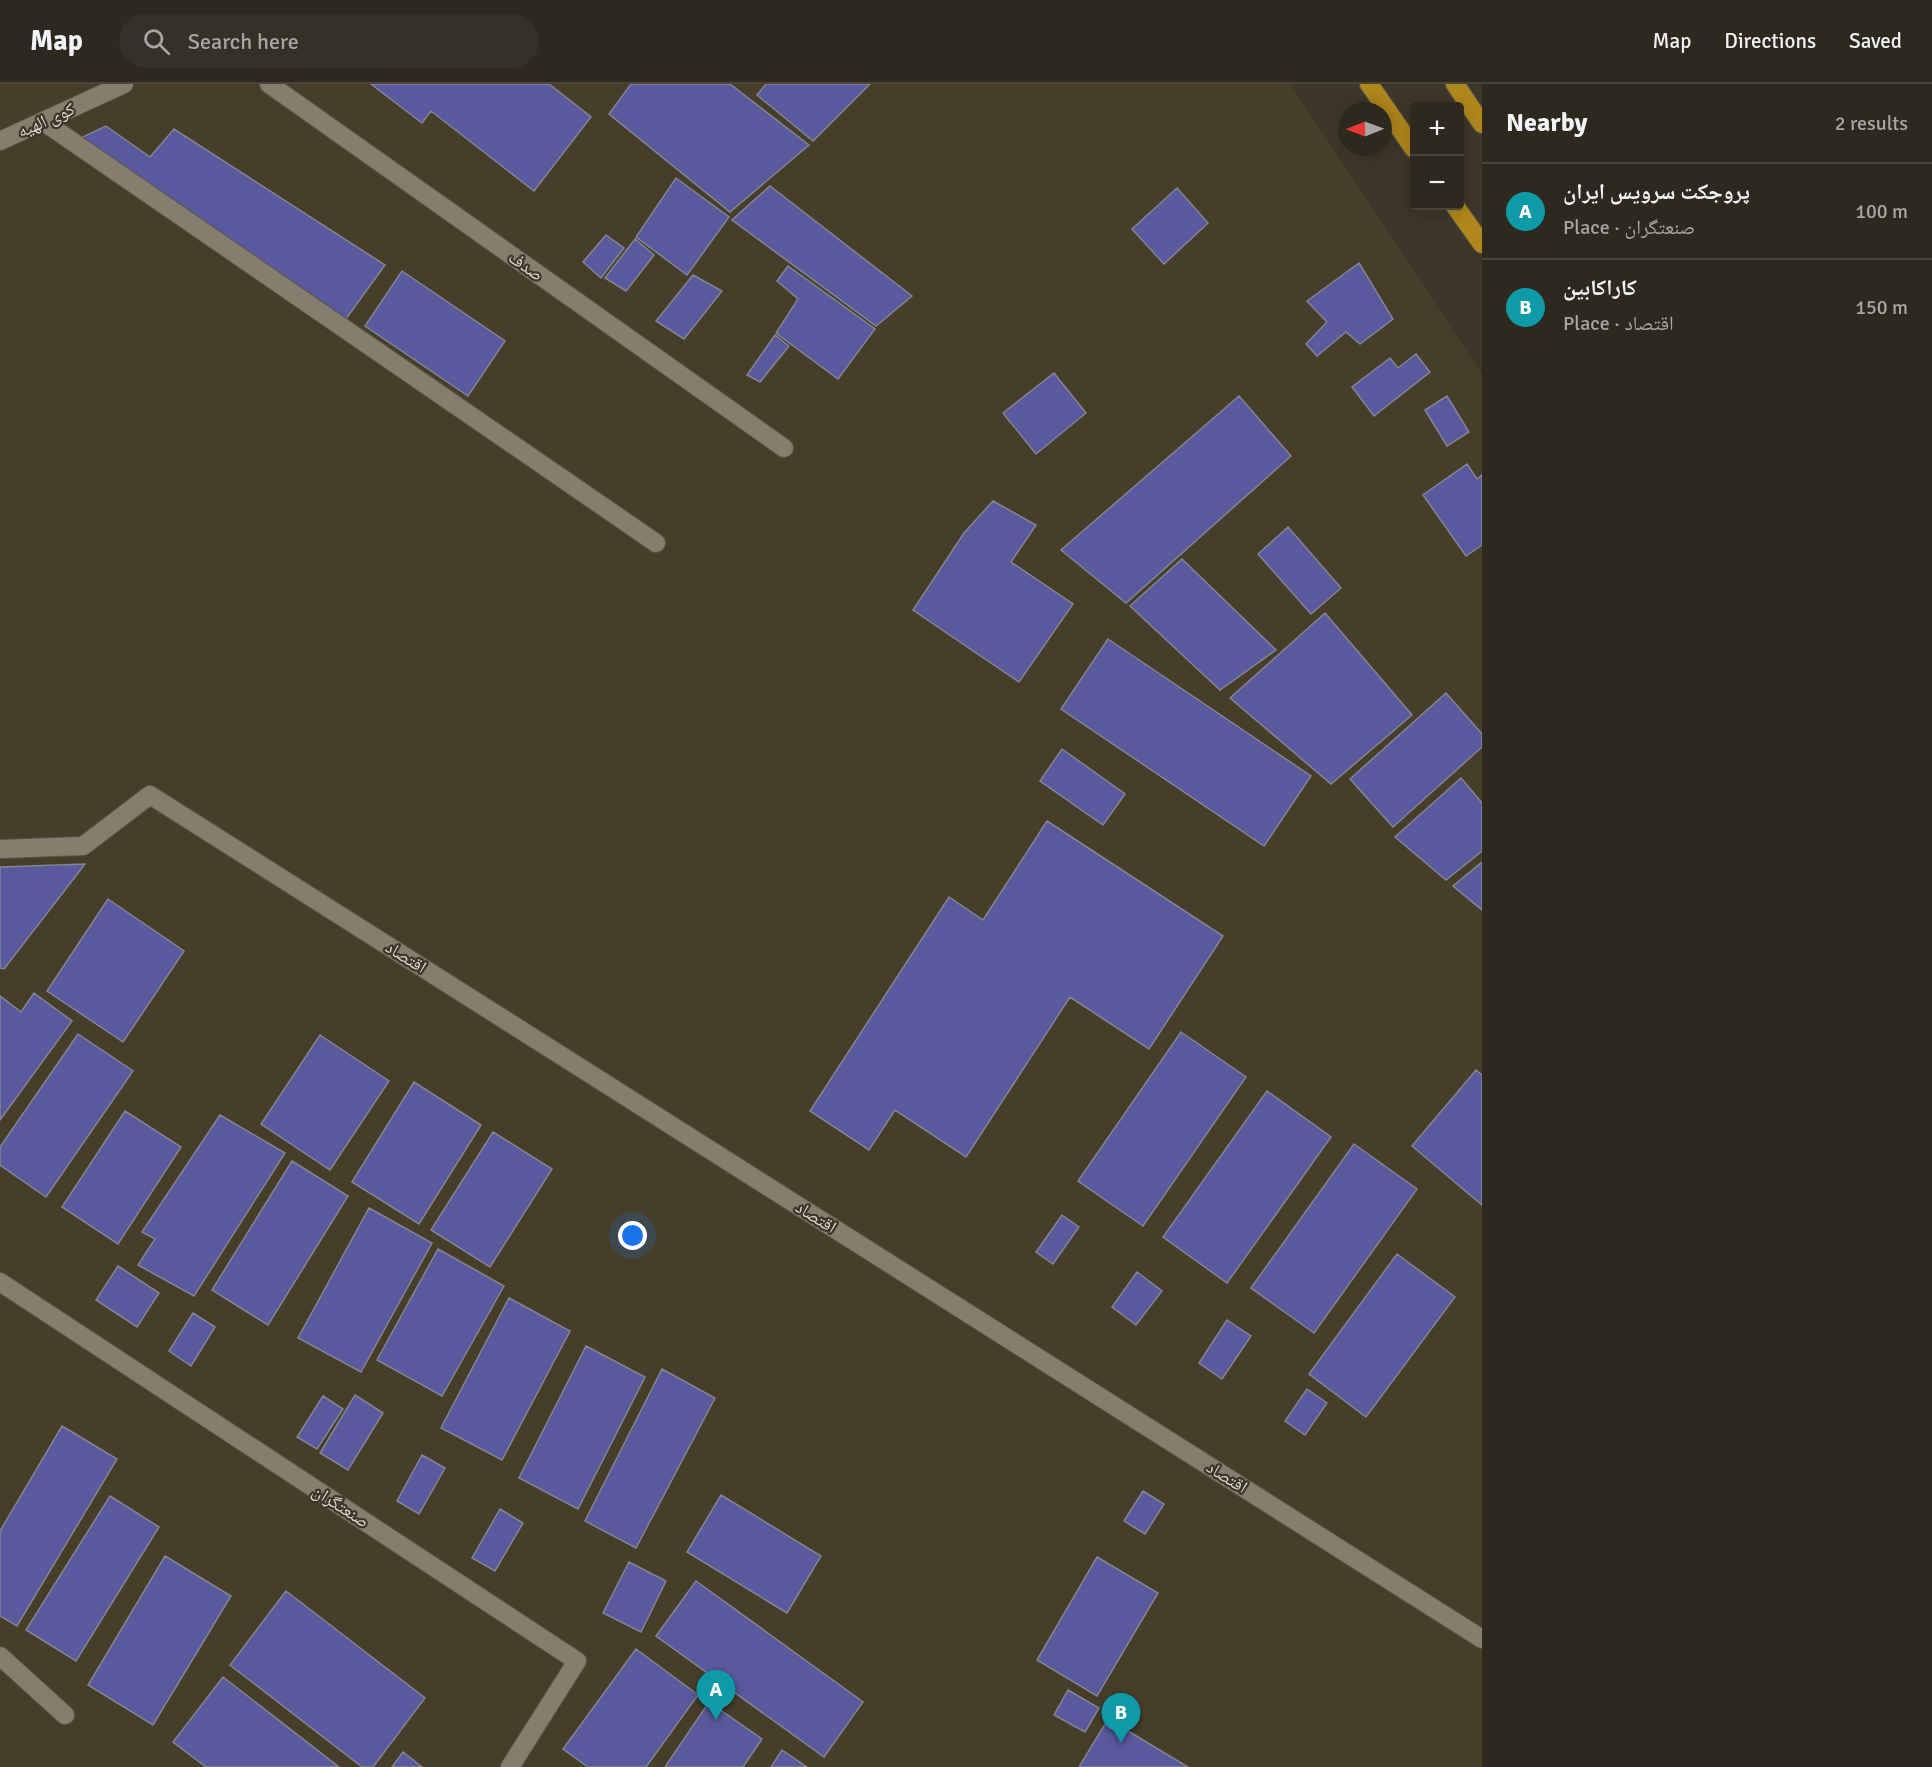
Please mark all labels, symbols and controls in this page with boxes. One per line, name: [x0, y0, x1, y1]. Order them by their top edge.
search box: [119, 14, 539, 68]
text: Map: [30, 24, 83, 58]
icon: search: [140, 25, 173, 58]
text: Search here: [188, 28, 299, 55]
text: Map: [1653, 28, 1691, 54]
text: Directions: [1724, 28, 1816, 54]
text: Saved: [1849, 28, 1902, 54]
street label: کوی الهیه: [14, 97, 79, 142]
north arrow: [1338, 102, 1392, 156]
map controls: [1410, 102, 1464, 210]
button: +: [1410, 102, 1464, 156]
text: Nearby: [1506, 107, 1587, 139]
text: 2 results: [1835, 111, 1908, 136]
button: −: [1410, 156, 1464, 210]
text: پروجکت سرویس ایران: [1563, 178, 1750, 205]
text: A: [1519, 199, 1532, 224]
text: 100 m: [1855, 199, 1908, 224]
text: Place · صنعتگران: [1563, 215, 1695, 240]
street label: صدف: [504, 246, 548, 286]
text: کاراکابین: [1563, 274, 1637, 301]
text: B: [1519, 295, 1532, 320]
text: 150 m: [1855, 295, 1908, 320]
text: Place · اقتصاد: [1563, 311, 1674, 336]
street label: اقتصاد: [381, 936, 431, 978]
street label: اقتصاد: [791, 1196, 841, 1238]
your location: [618, 1221, 647, 1250]
street label: اقتصاد: [1202, 1456, 1252, 1498]
street label: صنعتگران: [308, 1479, 374, 1533]
pin: A: [696, 1670, 736, 1720]
pin: B: [1102, 1694, 1140, 1743]

